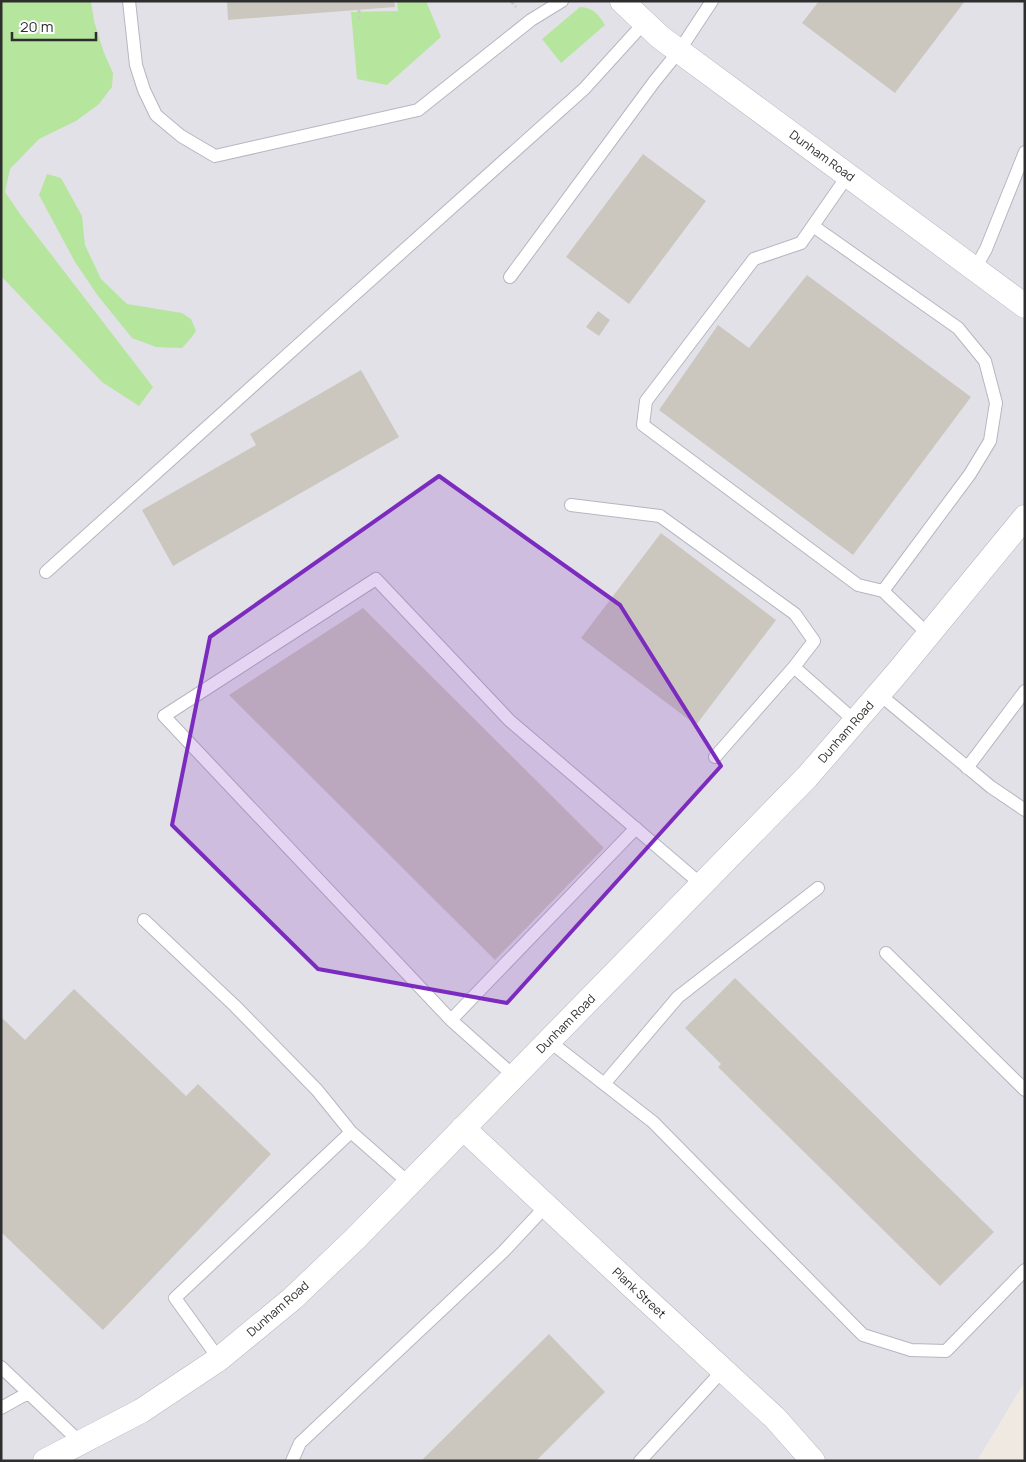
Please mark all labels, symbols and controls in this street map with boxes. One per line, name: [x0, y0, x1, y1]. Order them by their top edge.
scale bar: [12, 10, 96, 42]
text: 20 m: [20, 16, 53, 37]
street label: Dunham Road: [786, 126, 858, 185]
street label: Dunham Road: [814, 697, 877, 766]
street label: Dunham Road: [532, 990, 599, 1057]
street label: Plank Street: [609, 1263, 670, 1322]
street label: Dunham Road: [243, 1277, 312, 1340]

